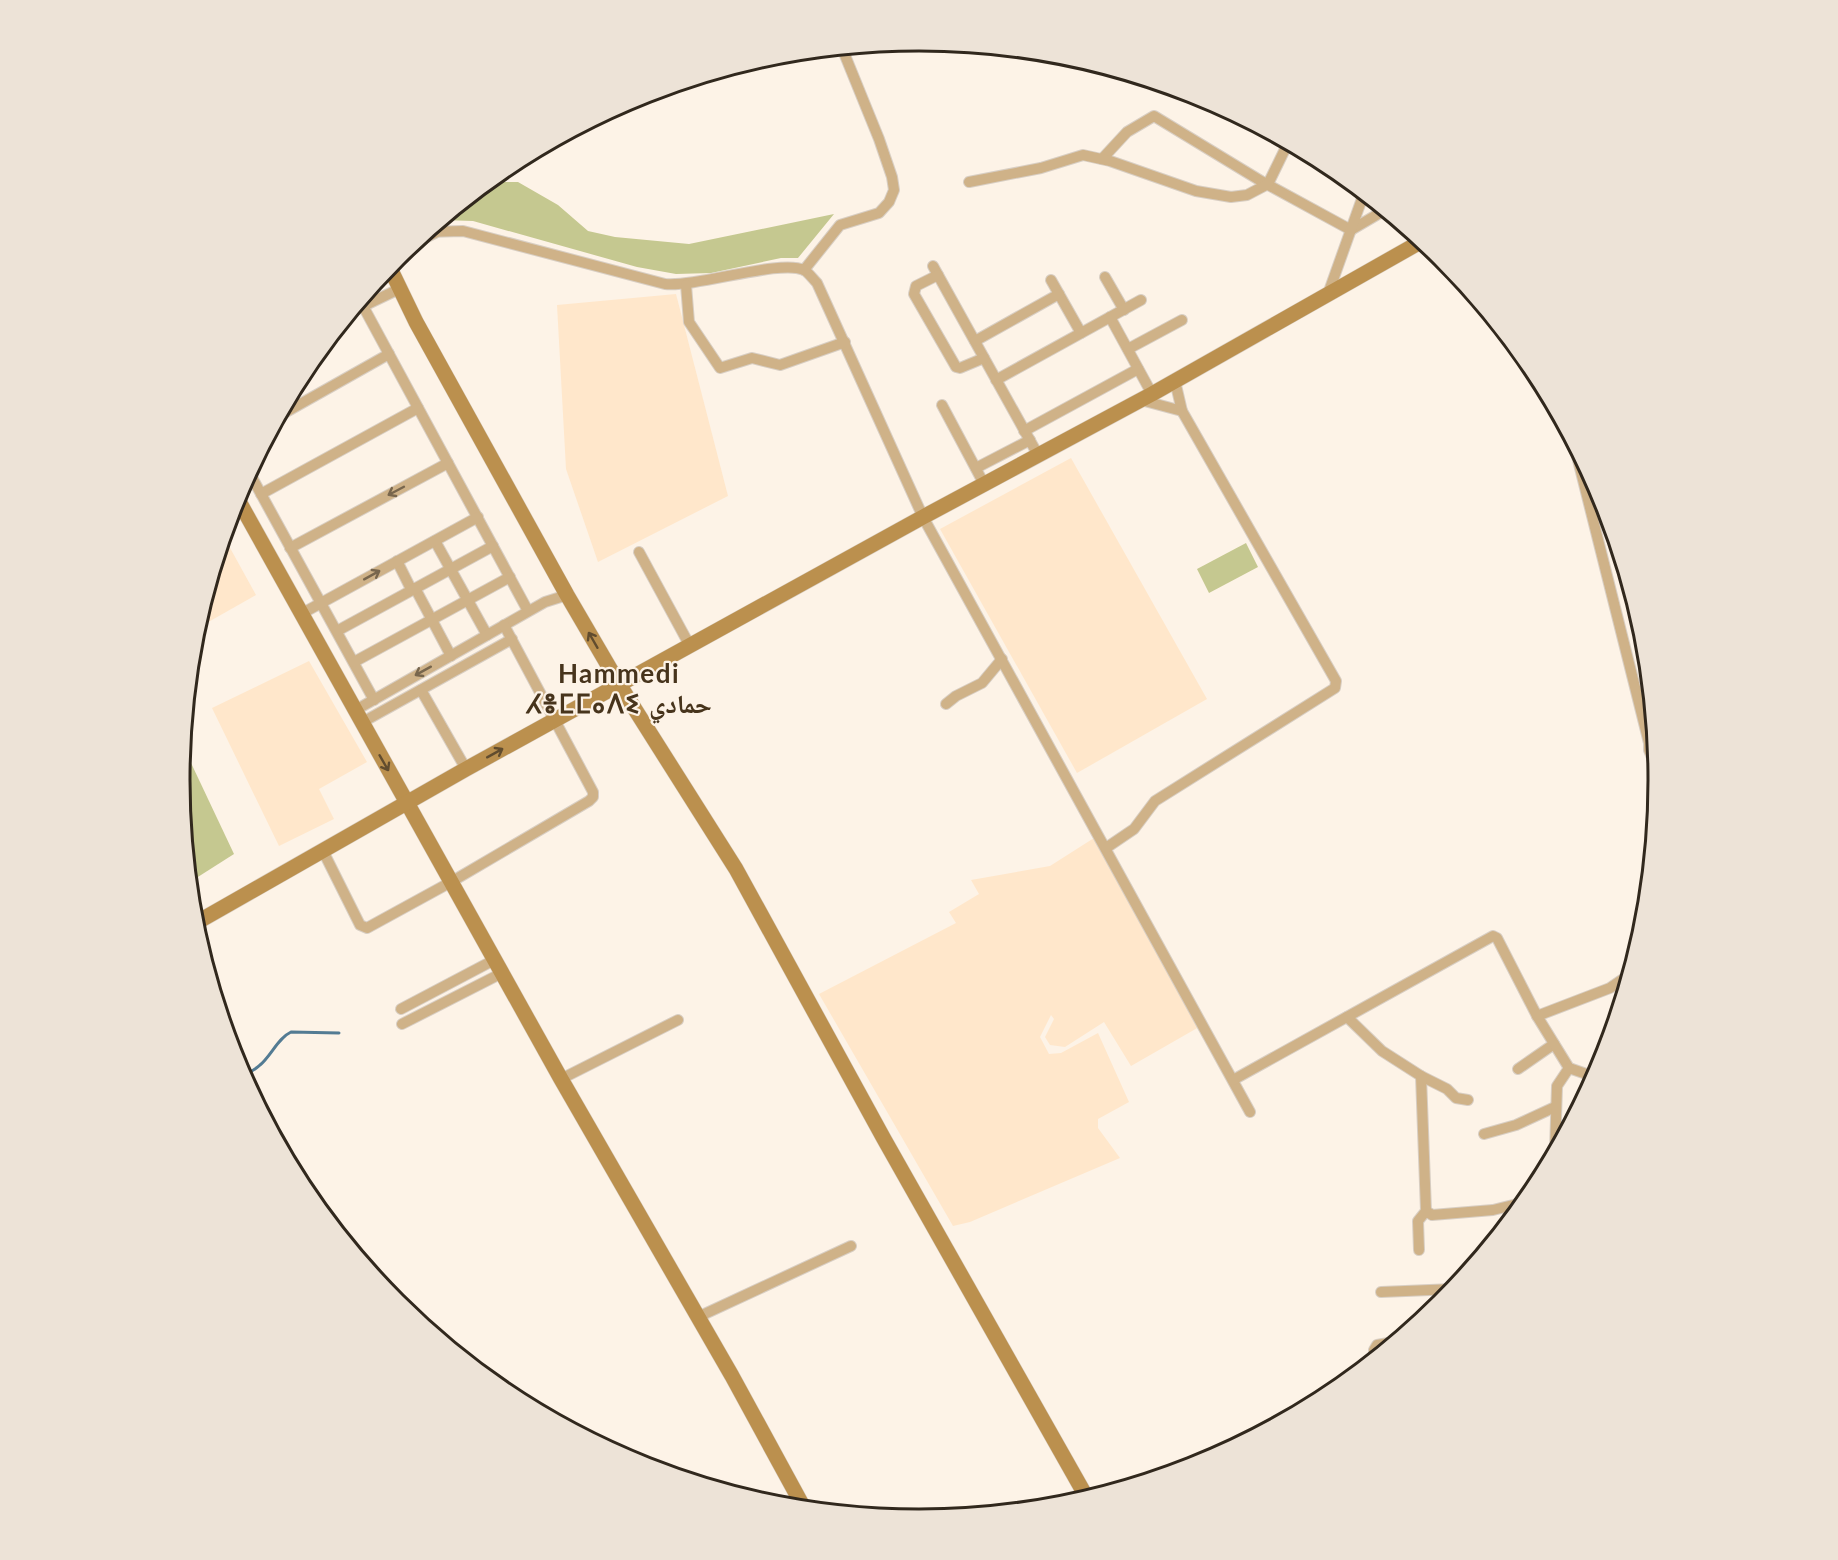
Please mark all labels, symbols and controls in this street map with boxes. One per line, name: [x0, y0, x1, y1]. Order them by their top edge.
one-way arrow: [388, 485, 405, 497]
one-way arrow: [363, 569, 380, 581]
one-way arrow: [587, 632, 599, 649]
district label: Hammedi ⵃⴻⵎⵎⴰⴷⵉ حمادي: [525, 657, 712, 724]
one-way arrow: [415, 665, 432, 677]
one-way arrow: [486, 747, 503, 759]
one-way arrow: [378, 754, 390, 771]

